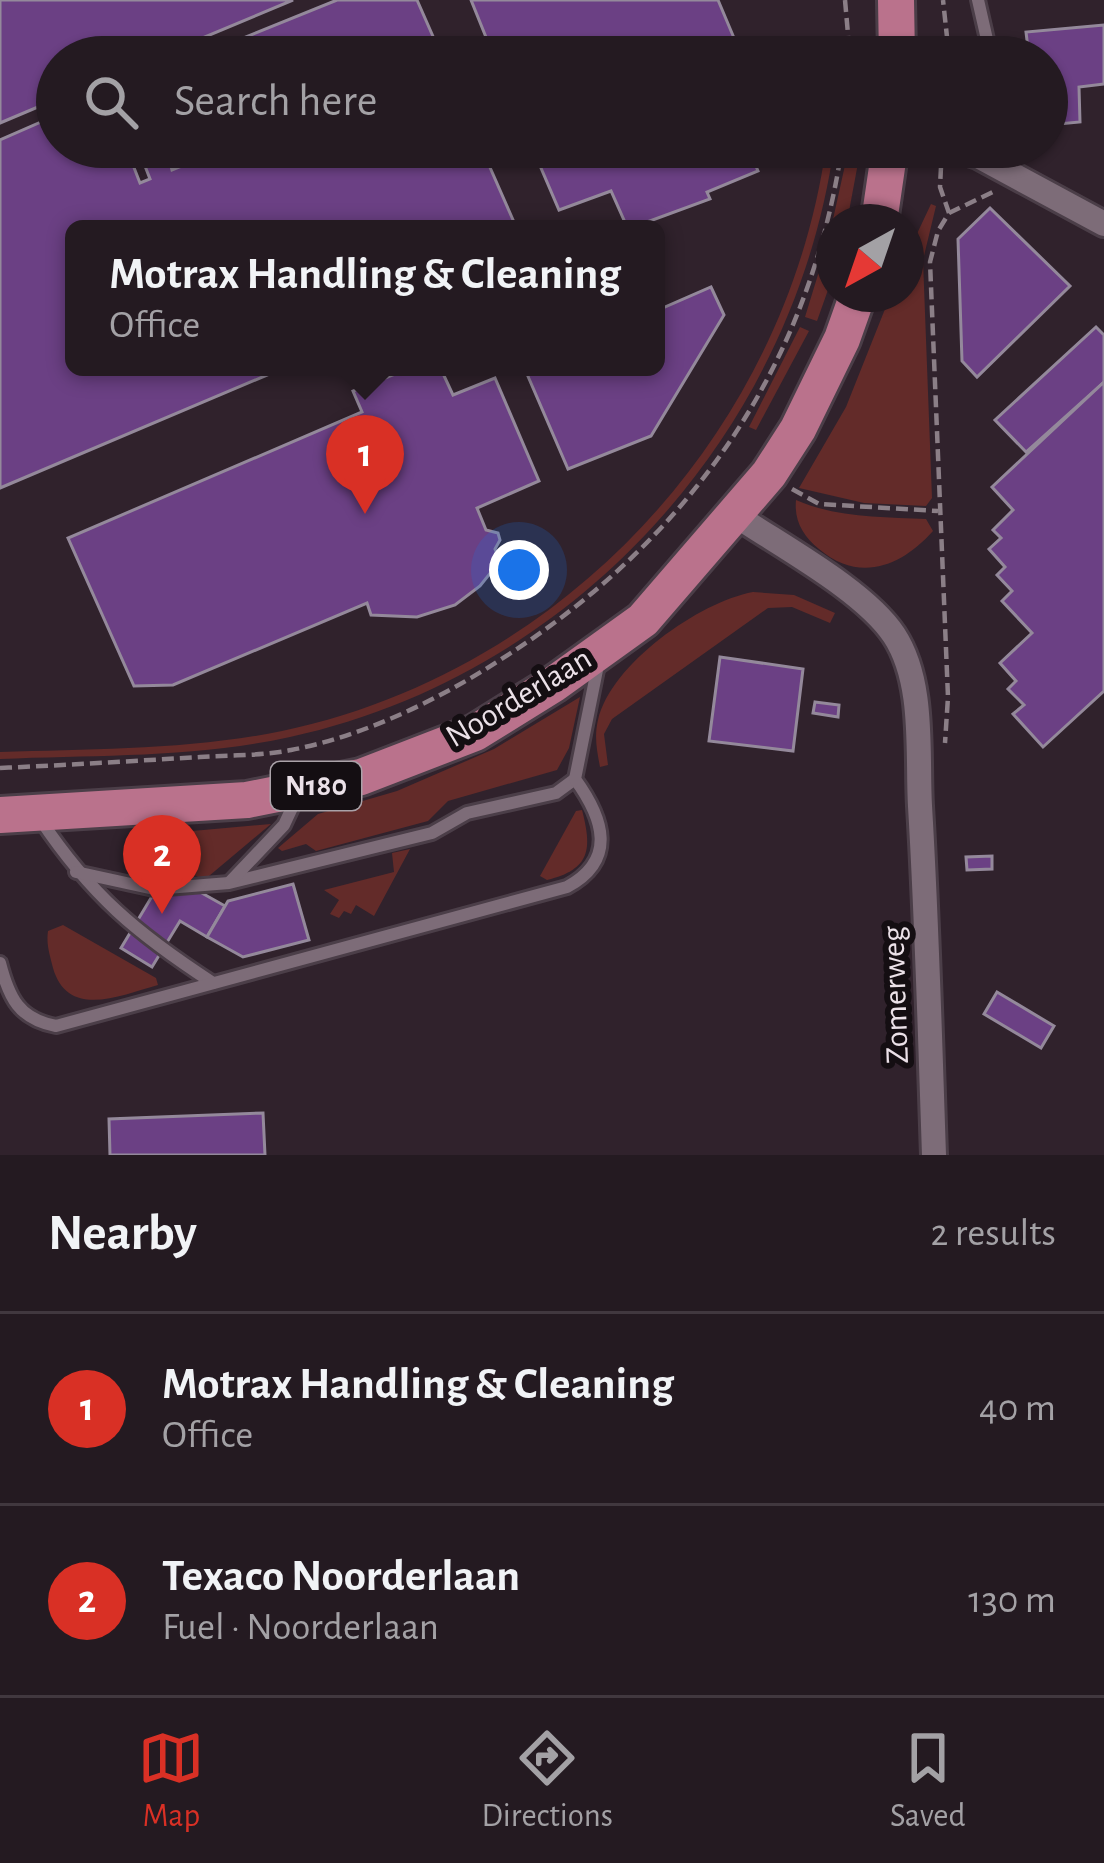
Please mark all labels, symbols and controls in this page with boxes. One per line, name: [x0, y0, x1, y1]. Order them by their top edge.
search box: [36, 36, 1068, 168]
icon: search: [78, 69, 144, 135]
text: Search here: [174, 79, 377, 124]
north arrow: [816, 204, 924, 312]
popup: [65, 220, 665, 376]
text: Motrax Handling & Cleaning: [109, 252, 621, 297]
text: Office: [109, 306, 200, 345]
pin: 1: [326, 415, 404, 514]
your location: [489, 540, 549, 600]
street label: Noorderlaan: [441, 642, 597, 754]
road number: N180: [271, 762, 361, 810]
pin: 2: [123, 815, 201, 914]
street label: Zomerweg: [877, 926, 915, 1064]
text: Nearby: [48, 1208, 197, 1259]
text: 2 results: [930, 1214, 1056, 1253]
text: Motrax Handling & Cleaning: [162, 1362, 674, 1407]
text: 1: [80, 1389, 94, 1428]
text: 40 m: [979, 1389, 1056, 1428]
text: Office: [162, 1416, 253, 1455]
text: Texaco Noorderlaan: [162, 1554, 520, 1599]
text: 2: [78, 1581, 96, 1620]
text: 130 m: [968, 1581, 1056, 1620]
text: Fuel · Noorderlaan: [162, 1608, 439, 1647]
tab: Map: [138, 1725, 204, 1837]
tab: Directions: [481, 1725, 613, 1837]
tab: Saved: [890, 1725, 965, 1837]

